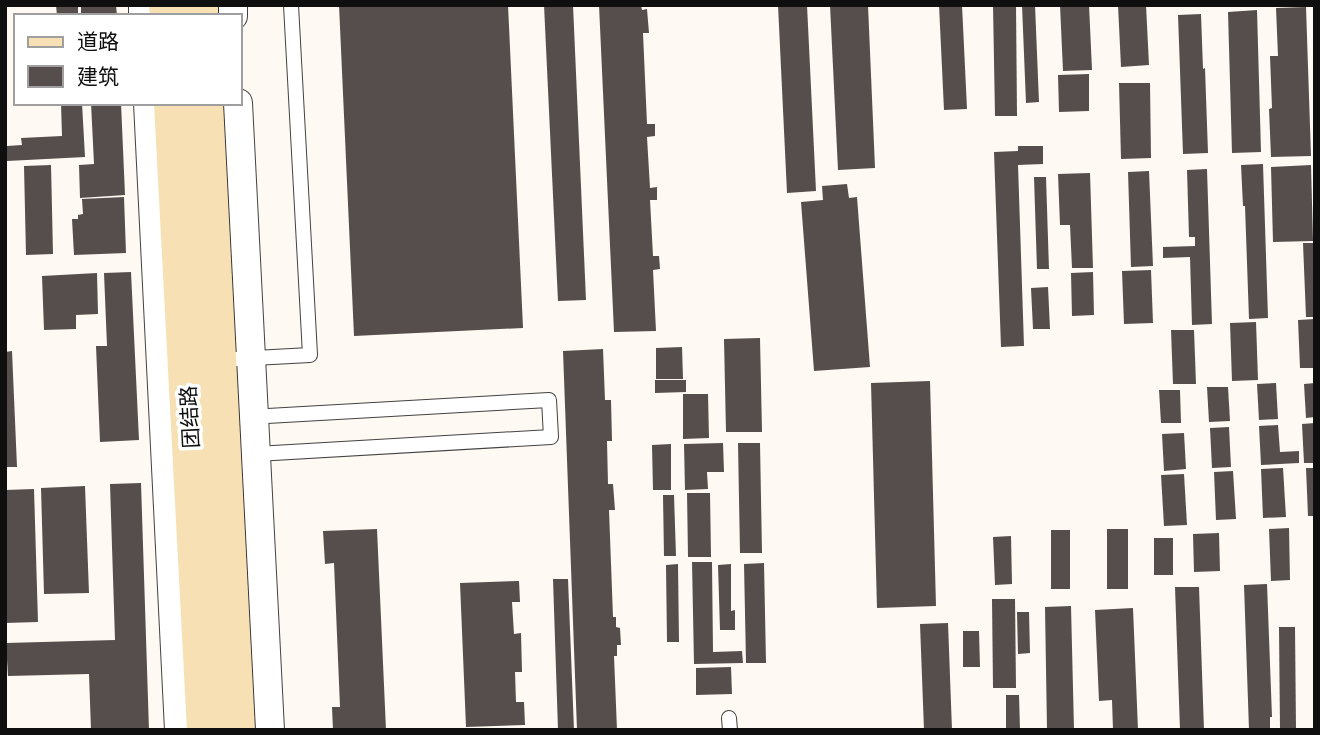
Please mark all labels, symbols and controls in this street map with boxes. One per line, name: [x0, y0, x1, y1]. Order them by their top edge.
legend: [14, 14, 242, 105]
text: 道路: [77, 29, 119, 55]
text: 建筑: [77, 64, 119, 90]
street label: 团结路: [175, 385, 205, 449]

